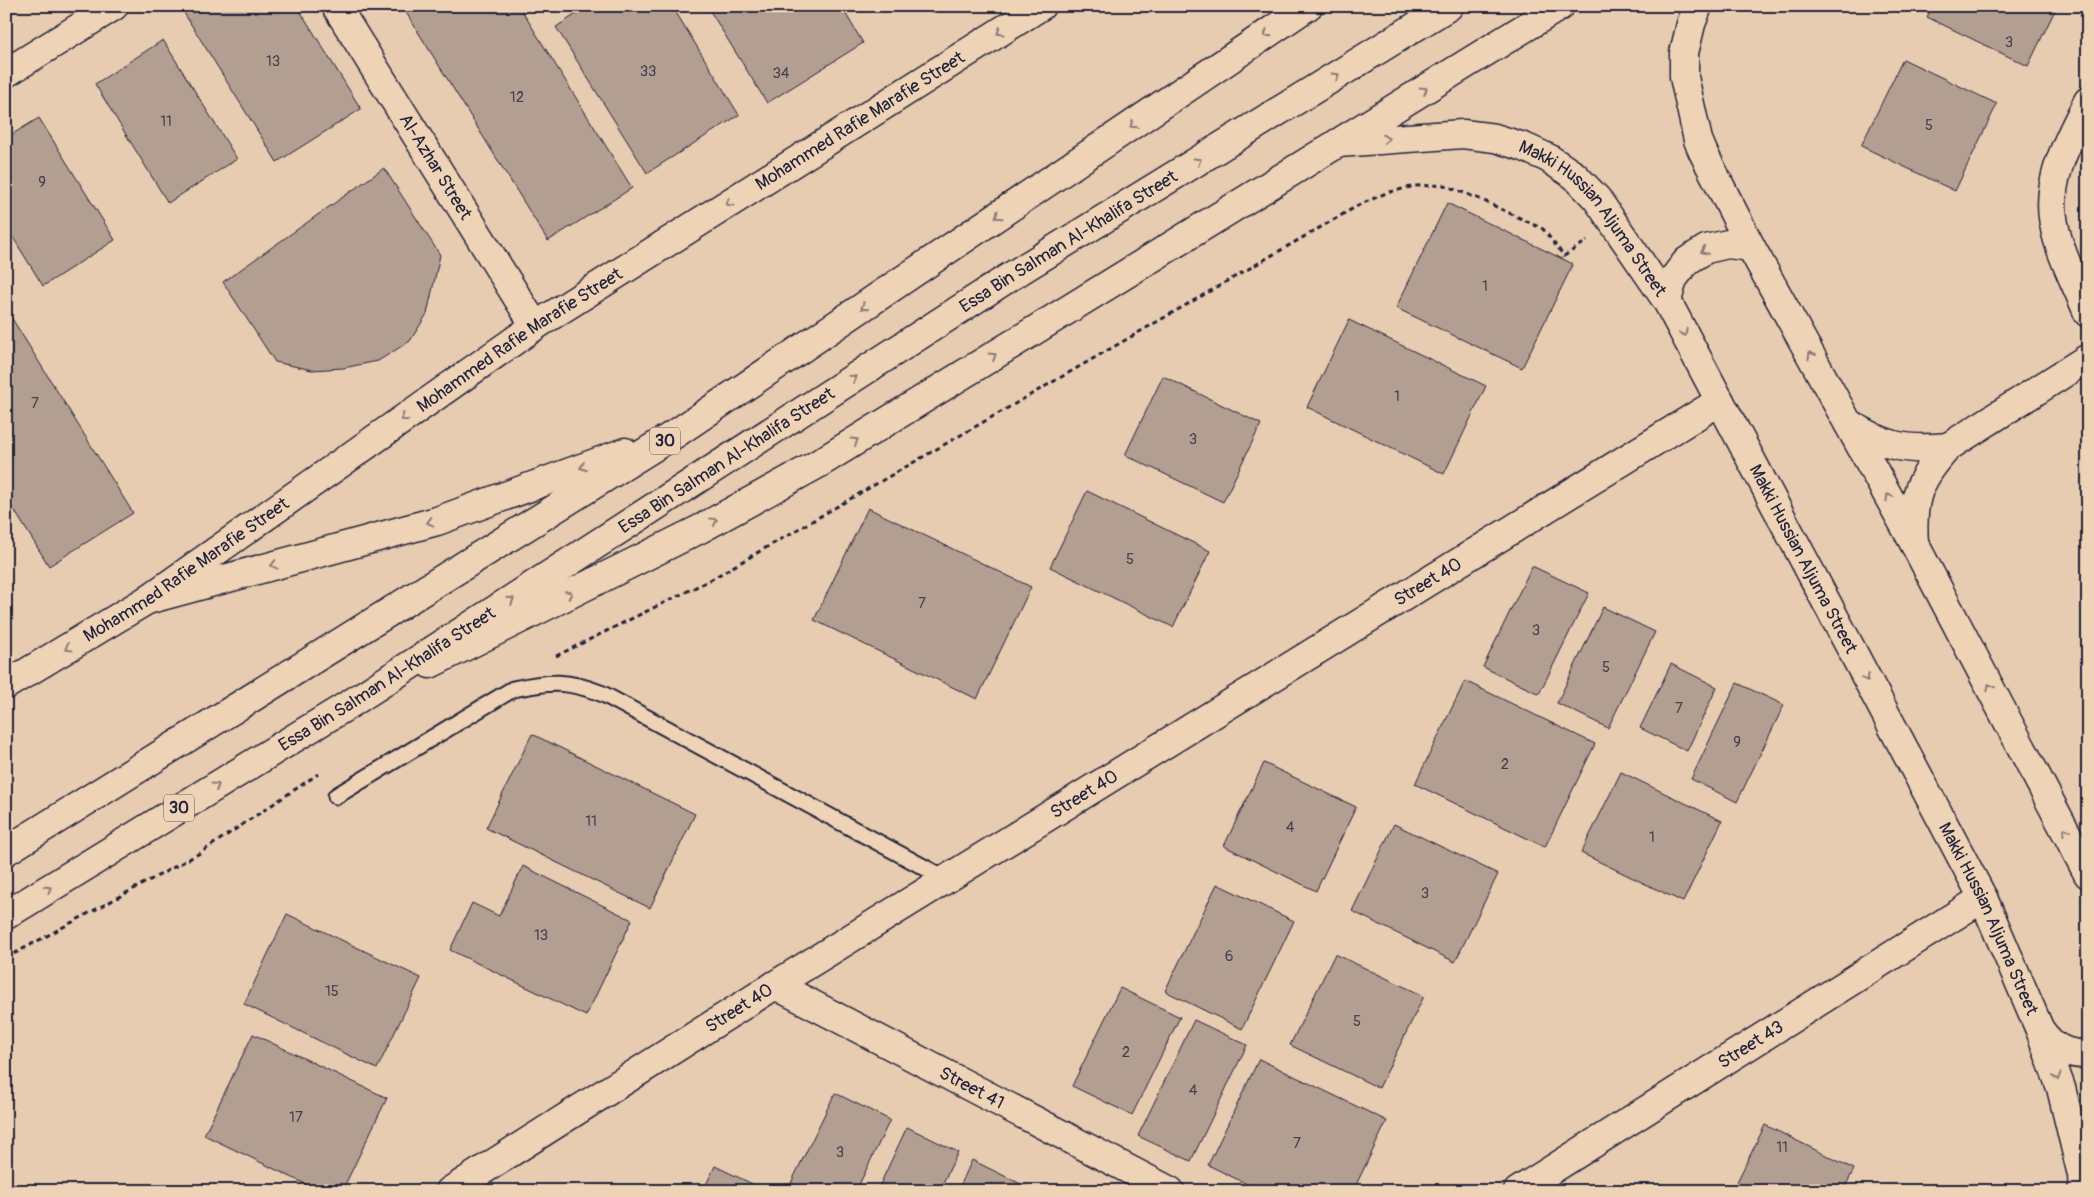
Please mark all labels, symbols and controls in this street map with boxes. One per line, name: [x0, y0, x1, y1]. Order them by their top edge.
one-way arrow: [996, 26, 1005, 36]
one-way arrow: [1264, 27, 1273, 37]
house number: 3: [2005, 33, 2013, 52]
street label: Mohammed Rafie Marafie Street: [751, 45, 970, 195]
house number: 13: [266, 52, 280, 71]
house number: 33: [640, 62, 656, 81]
house number: 34: [772, 64, 790, 83]
one-way arrow: [1331, 72, 1340, 82]
one-way arrow: [1419, 87, 1428, 97]
house number: 12: [510, 88, 524, 107]
street label: Al-Azhar Street: [394, 109, 478, 224]
house number: 11: [160, 112, 172, 131]
house number: 5: [1925, 116, 1933, 135]
one-way arrow: [1129, 119, 1138, 128]
one-way arrow: [1383, 134, 1391, 145]
street label: Makki Hussian Aljuma Street: [1515, 135, 1672, 302]
one-way arrow: [1193, 158, 1202, 167]
street label: Essa Bin Salman Al-Khalifa Street: [955, 164, 1182, 318]
house number: 9: [38, 173, 46, 192]
one-way arrow: [726, 197, 735, 207]
one-way arrow: [994, 210, 1004, 219]
one-way arrow: [1700, 245, 1709, 255]
street label: Mohammed Rafie Marafie Street: [412, 262, 627, 418]
house number: 1: [1482, 277, 1488, 296]
one-way arrow: [860, 301, 869, 310]
one-way arrow: [1678, 328, 1688, 337]
one-way arrow: [1807, 351, 1817, 360]
one-way arrow: [988, 353, 997, 362]
one-way arrow: [848, 375, 857, 385]
street label: Essa Bin Salman Al-Khalifa Street: [614, 382, 839, 539]
house number: 1: [1394, 387, 1400, 406]
house number: 7: [31, 394, 39, 413]
one-way arrow: [400, 412, 410, 421]
road number: 30: [650, 428, 680, 454]
house number: 3: [1189, 430, 1197, 449]
one-way arrow: [850, 438, 859, 448]
street label: Makki Hussian Aljuma Street: [1744, 460, 1863, 658]
one-way arrow: [580, 461, 588, 471]
street label: Mohammed Rafie Marafie Street: [79, 491, 294, 647]
one-way arrow: [1885, 493, 1895, 502]
one-way arrow: [427, 517, 435, 527]
one-way arrow: [708, 518, 717, 528]
house number: 5: [1126, 550, 1134, 569]
street label: Street 40: [1389, 552, 1466, 611]
one-way arrow: [270, 559, 278, 569]
one-way arrow: [563, 591, 572, 601]
house number: 7: [918, 594, 926, 613]
one-way arrow: [506, 596, 515, 606]
street label: Essa Bin Salman Al-Khalifa Street: [274, 601, 500, 757]
house number: 3: [1532, 621, 1540, 640]
one-way arrow: [64, 641, 73, 651]
house number: 5: [1602, 658, 1610, 677]
one-way arrow: [1860, 673, 1870, 682]
one-way arrow: [1986, 683, 1996, 692]
house number: 7: [1675, 699, 1683, 718]
house number: 9: [1733, 733, 1741, 752]
house number: 2: [1501, 755, 1509, 774]
street label: Street 40: [1046, 764, 1122, 824]
one-way arrow: [211, 783, 220, 792]
road number: 30: [164, 794, 194, 821]
house number: 11: [585, 812, 597, 831]
house number: 4: [1286, 818, 1295, 837]
street label: Makki Hussian Aljuma Street: [1933, 818, 2044, 1019]
one-way arrow: [2062, 827, 2072, 836]
house number: 1: [1649, 828, 1655, 847]
house number: 3: [1421, 884, 1429, 903]
one-way arrow: [42, 886, 51, 896]
house number: 13: [534, 926, 548, 945]
house number: 6: [1225, 947, 1233, 966]
street label: Street 40: [701, 978, 777, 1038]
house number: 15: [325, 982, 339, 1001]
house number: 5: [1353, 1012, 1361, 1031]
street label: Street 43: [1714, 1015, 1788, 1074]
house number: 2: [1122, 1043, 1130, 1062]
street label: Street 41: [935, 1061, 1008, 1114]
one-way arrow: [2051, 1072, 2061, 1080]
house number: 4: [1189, 1081, 1198, 1100]
house number: 17: [289, 1108, 303, 1127]
house number: 7: [1293, 1134, 1301, 1153]
house number: 11: [1776, 1138, 1788, 1157]
house number: 3: [836, 1143, 844, 1162]

